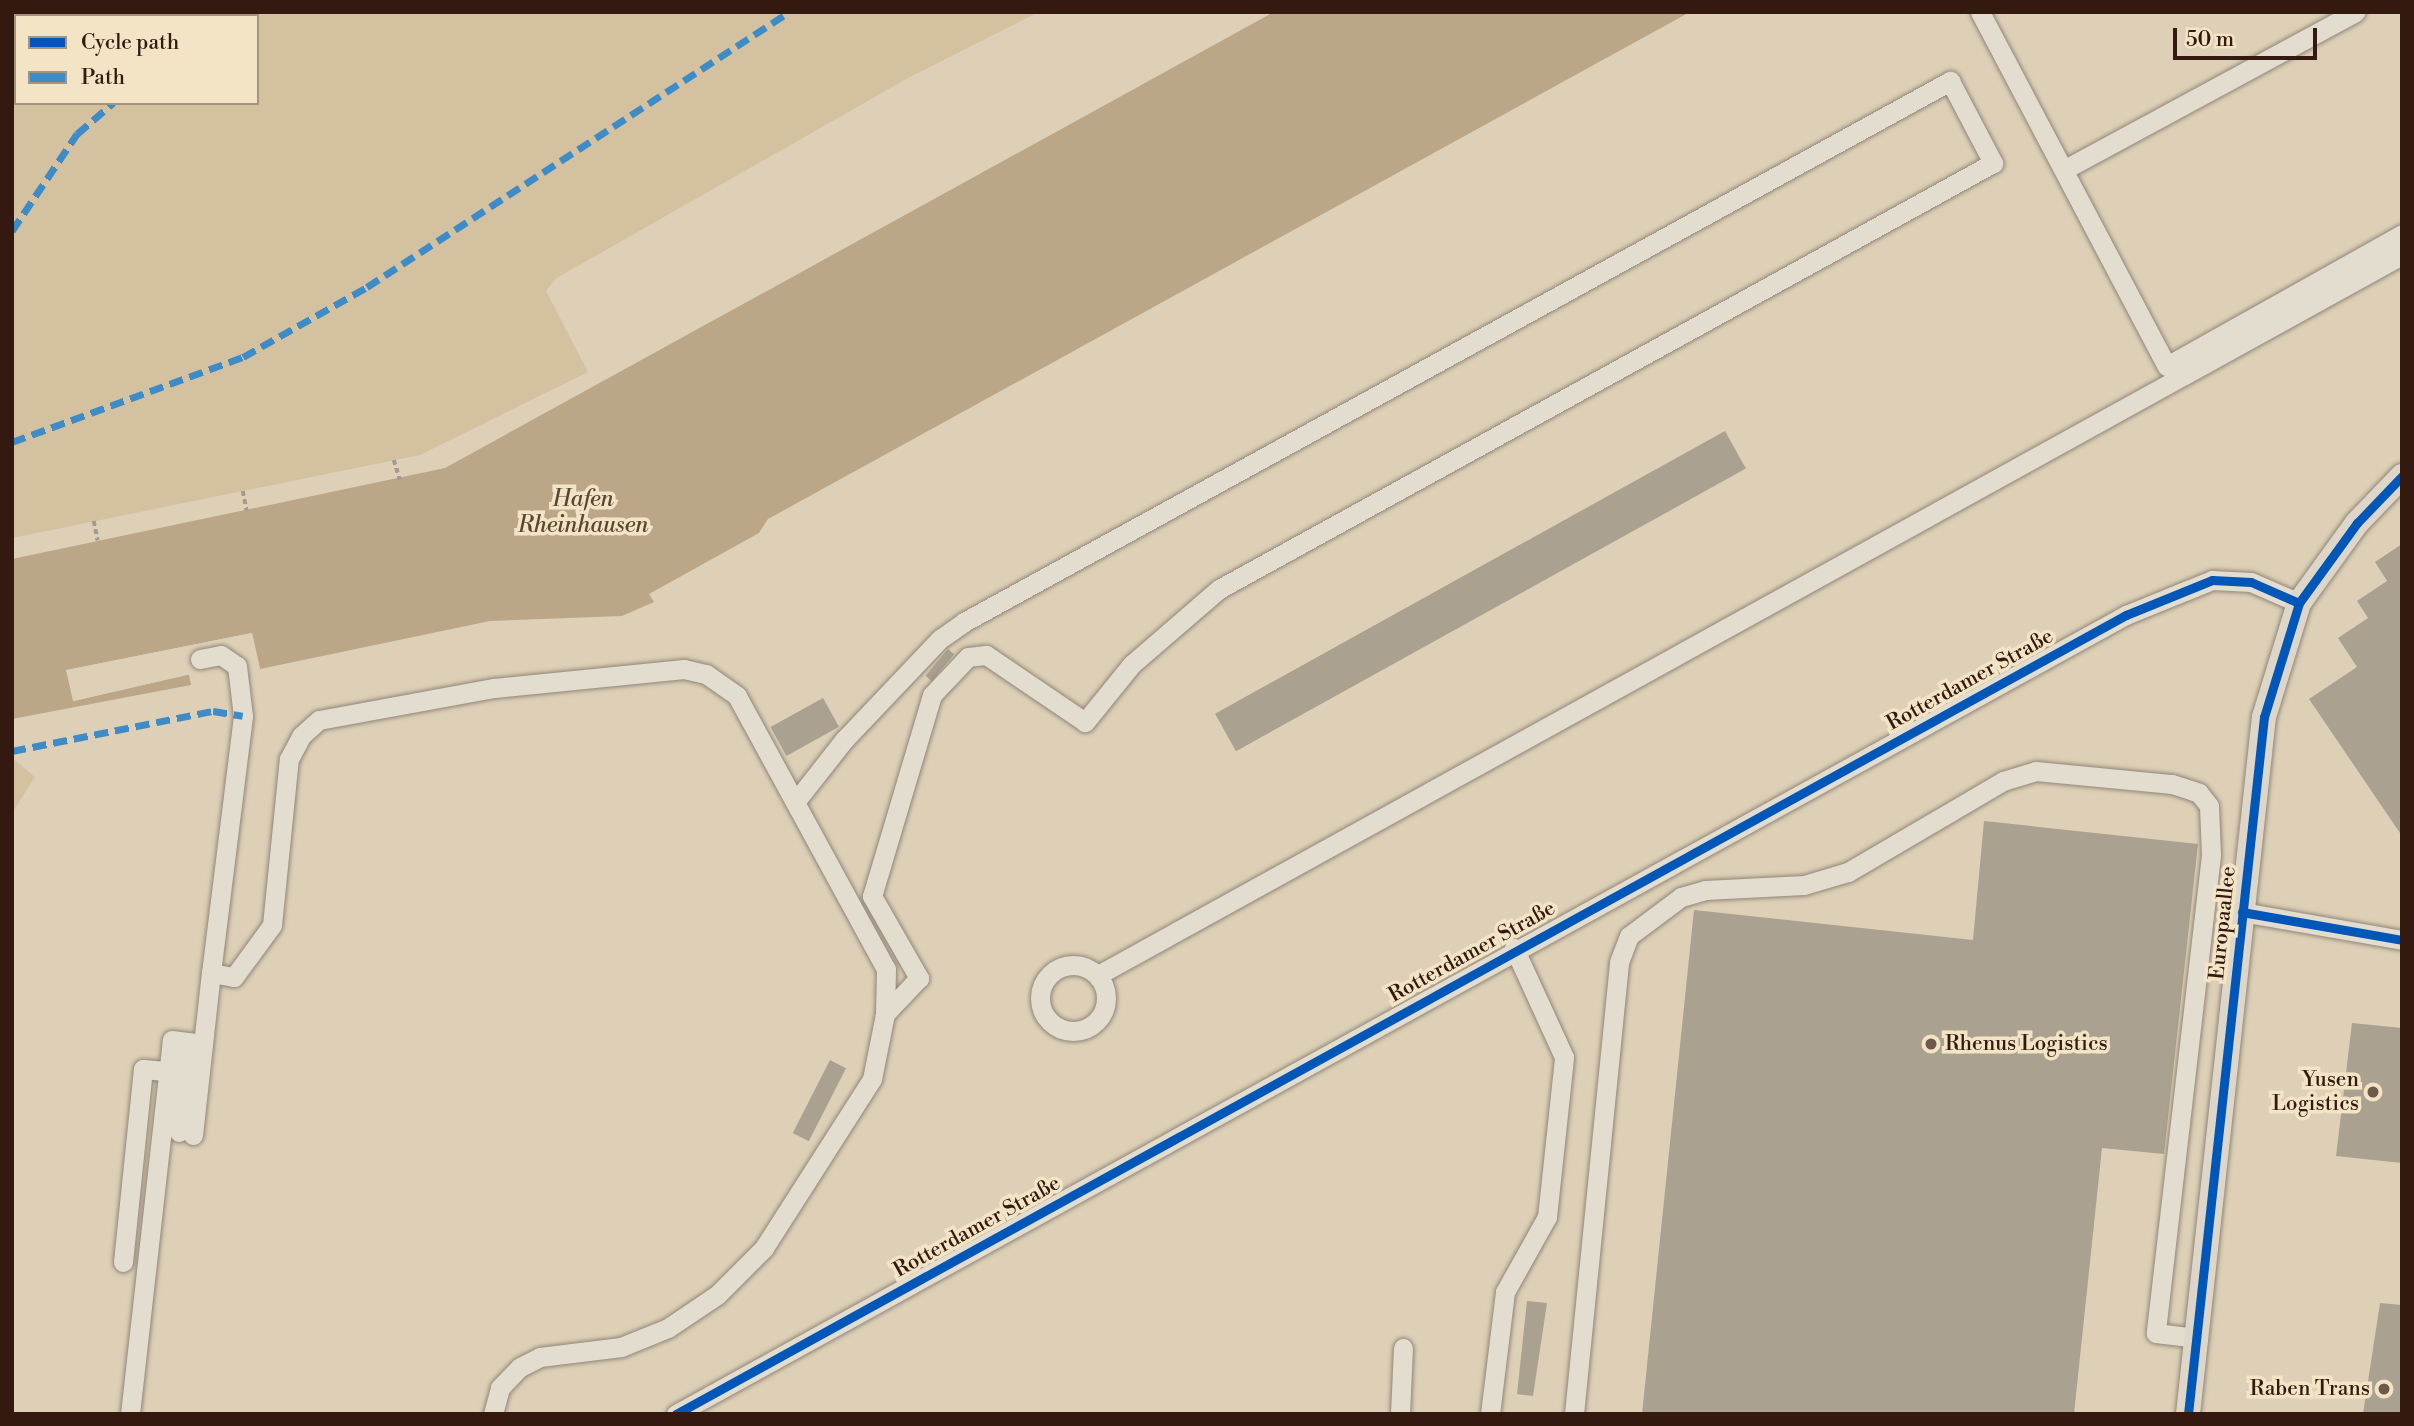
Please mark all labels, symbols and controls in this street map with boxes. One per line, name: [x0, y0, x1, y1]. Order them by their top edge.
legend: [14, 14, 259, 105]
scale bar: [2176, 14, 2320, 58]
text: 50 m: [2186, 27, 2234, 53]
text: Cycle path: [81, 30, 179, 56]
text: Path: [81, 65, 125, 91]
water label: Hafen Rheinhausen: [518, 485, 648, 539]
street label: Rotterdamer Straße: [1882, 624, 2058, 736]
street label: Europaallee: [2205, 865, 2241, 981]
street label: Rotterdamer Straße: [1384, 896, 1560, 1008]
place label: Rhenus Logistics: [1945, 1031, 2108, 1057]
marker: Rhenus Logistics: [1923, 1036, 1939, 1052]
place label: Yusen Logistics: [2272, 1067, 2359, 1117]
marker: Yusen Logistics: [2365, 1084, 2381, 1100]
street label: Rotterdamer Straße: [889, 1171, 1065, 1283]
place label: Raben Trans: [2250, 1376, 2370, 1402]
marker: Raben Trans: [2376, 1381, 2392, 1397]

